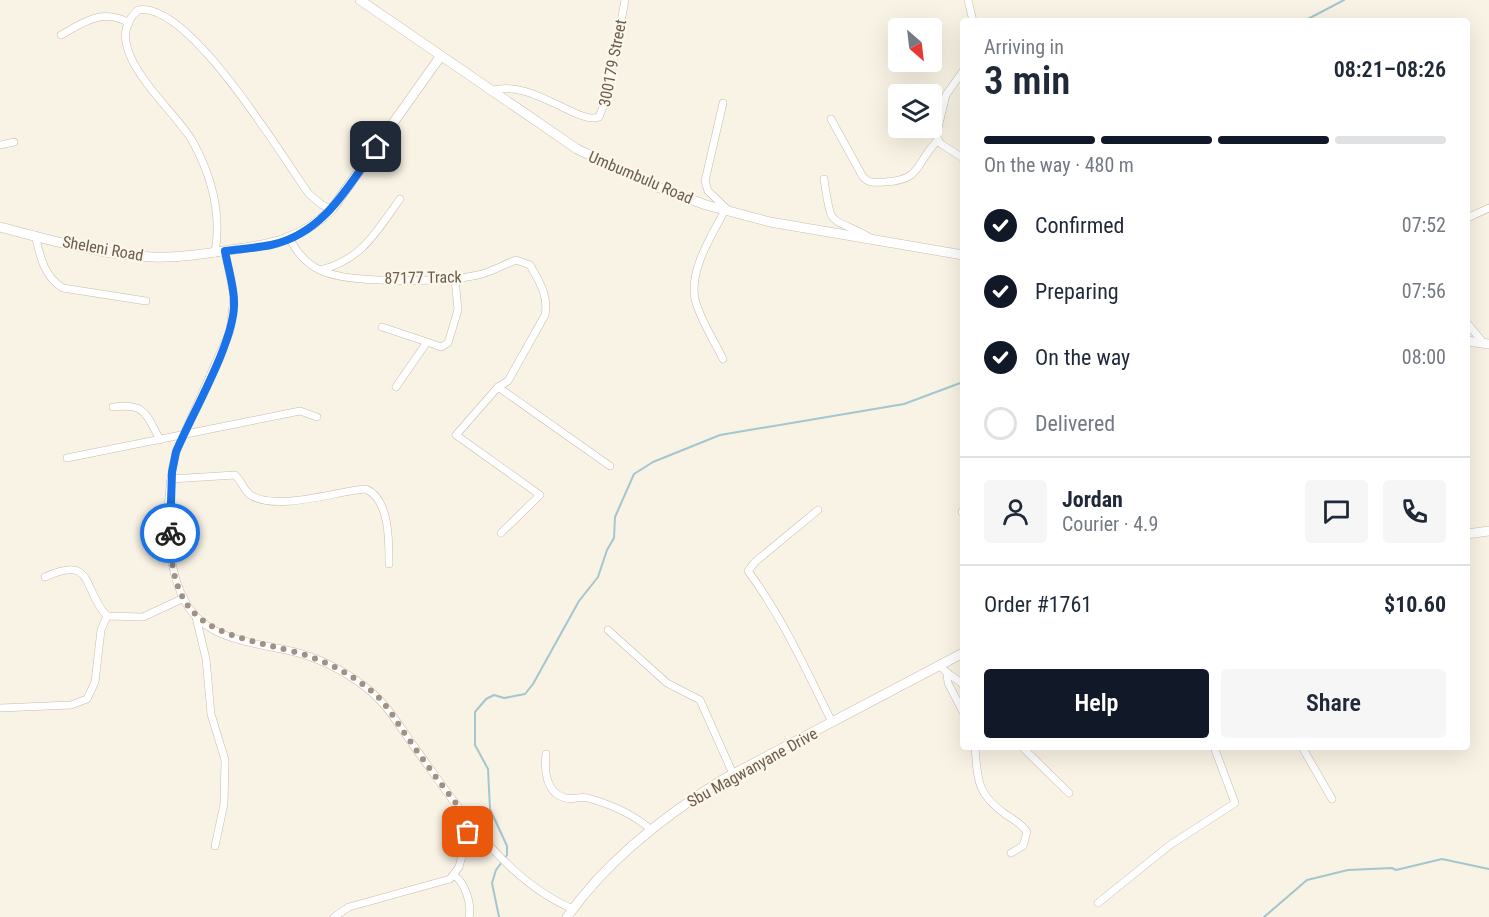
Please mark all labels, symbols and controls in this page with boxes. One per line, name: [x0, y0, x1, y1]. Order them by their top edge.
street label: 300179 Street: [595, 18, 630, 108]
north arrow: [888, 18, 942, 72]
map controls: [888, 18, 942, 138]
text: Arriving in: [984, 35, 1064, 59]
text: 08:21–08:26: [1334, 57, 1446, 82]
text: 3 min: [984, 58, 1070, 104]
button: layers: [888, 84, 942, 138]
pin: [350, 121, 401, 172]
icon: home: [359, 130, 392, 163]
street label: Umbumbulu Road: [586, 147, 696, 208]
text: On the way · 480 m: [984, 153, 1134, 177]
icon: check: [984, 209, 1017, 242]
text: Confirmed: [1035, 213, 1124, 238]
text: 07:52: [1402, 213, 1446, 237]
street label: Sheleni Road: [61, 232, 145, 265]
street label: 87177 Track: [384, 267, 463, 288]
icon: check: [984, 275, 1017, 308]
text: Preparing: [1035, 279, 1119, 304]
text: 07:56: [1402, 279, 1446, 303]
icon: check: [984, 341, 1017, 374]
text: On the way: [1035, 345, 1130, 370]
text: 08:00: [1402, 345, 1446, 369]
text: Delivered: [1035, 411, 1115, 436]
button: person: [984, 480, 1047, 543]
button: chat: [1305, 480, 1368, 543]
button: phone: [1383, 480, 1446, 543]
text: Jordan: [1062, 487, 1123, 512]
courier: [140, 503, 200, 563]
text: Courier · 4.9: [1062, 512, 1158, 536]
icon: bike: [154, 517, 187, 550]
text: Order #1761: [984, 592, 1092, 617]
text: $10.60: [1384, 592, 1446, 617]
button: Help: [984, 669, 1209, 738]
button: Share: [1221, 669, 1446, 738]
street label: Sbu Magwanyane Drive: [684, 724, 821, 811]
pin: [442, 806, 493, 857]
icon: bag: [451, 815, 484, 848]

